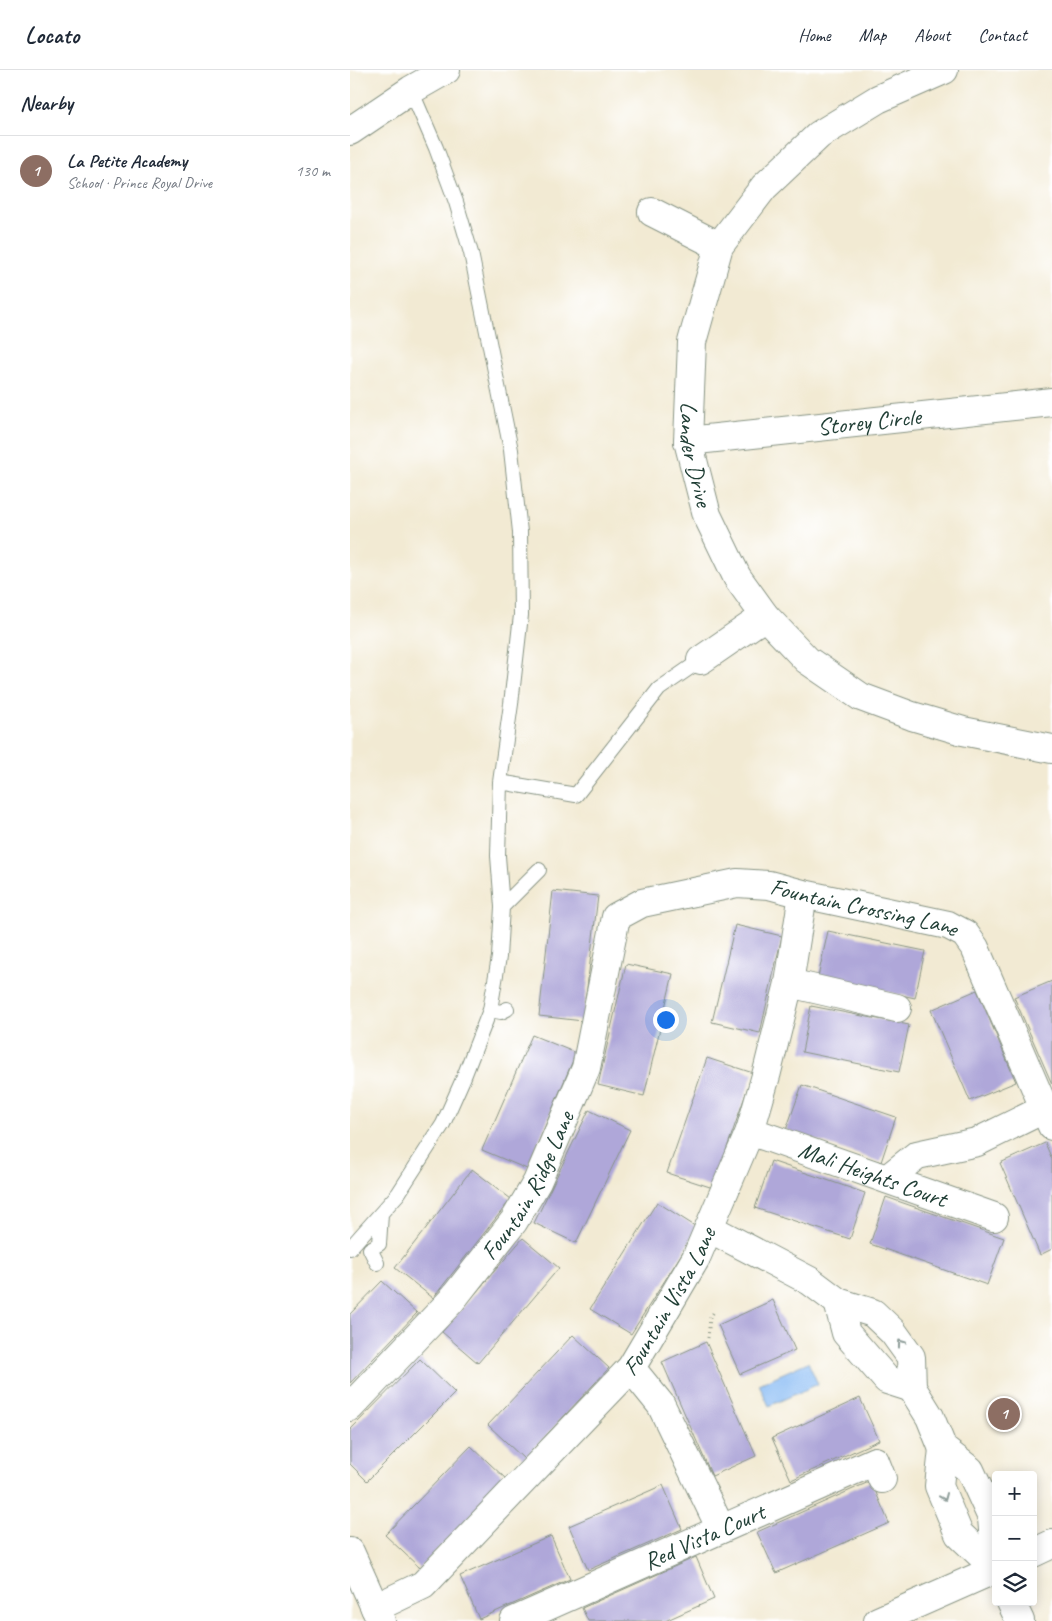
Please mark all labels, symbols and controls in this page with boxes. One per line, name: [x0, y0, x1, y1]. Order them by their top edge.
text: Locato: [25, 20, 79, 50]
text: Home: [798, 24, 831, 46]
text: Map: [859, 24, 886, 46]
text: About: [914, 24, 950, 46]
text: Contact: [978, 24, 1027, 46]
text: Nearby: [20, 90, 73, 116]
text: La Petite Academy: [67, 149, 187, 173]
text: 1: [32, 161, 40, 181]
text: 130 m: [296, 161, 330, 181]
text: School · Prince Royal Drive: [67, 173, 212, 193]
street label: Lander Drive: [673, 401, 720, 512]
street label: Storey Circle: [816, 401, 924, 442]
street label: Fountain Crossing Lane: [767, 871, 966, 944]
your location: [653, 1007, 679, 1033]
street label: Fountain Ridge Lane: [474, 1105, 581, 1266]
street label: Mali Heights Court: [795, 1134, 952, 1215]
street label: Fountain Vista Lane: [617, 1221, 723, 1382]
one-way arrow: [898, 1339, 907, 1349]
pin: 1: [988, 1395, 1020, 1433]
map controls: [992, 1471, 1037, 1606]
button: +: [992, 1471, 1037, 1516]
one-way arrow: [937, 1492, 948, 1501]
street label: Red Vista Court: [639, 1496, 771, 1577]
button: −: [992, 1516, 1037, 1561]
button: layers: [992, 1561, 1037, 1606]

